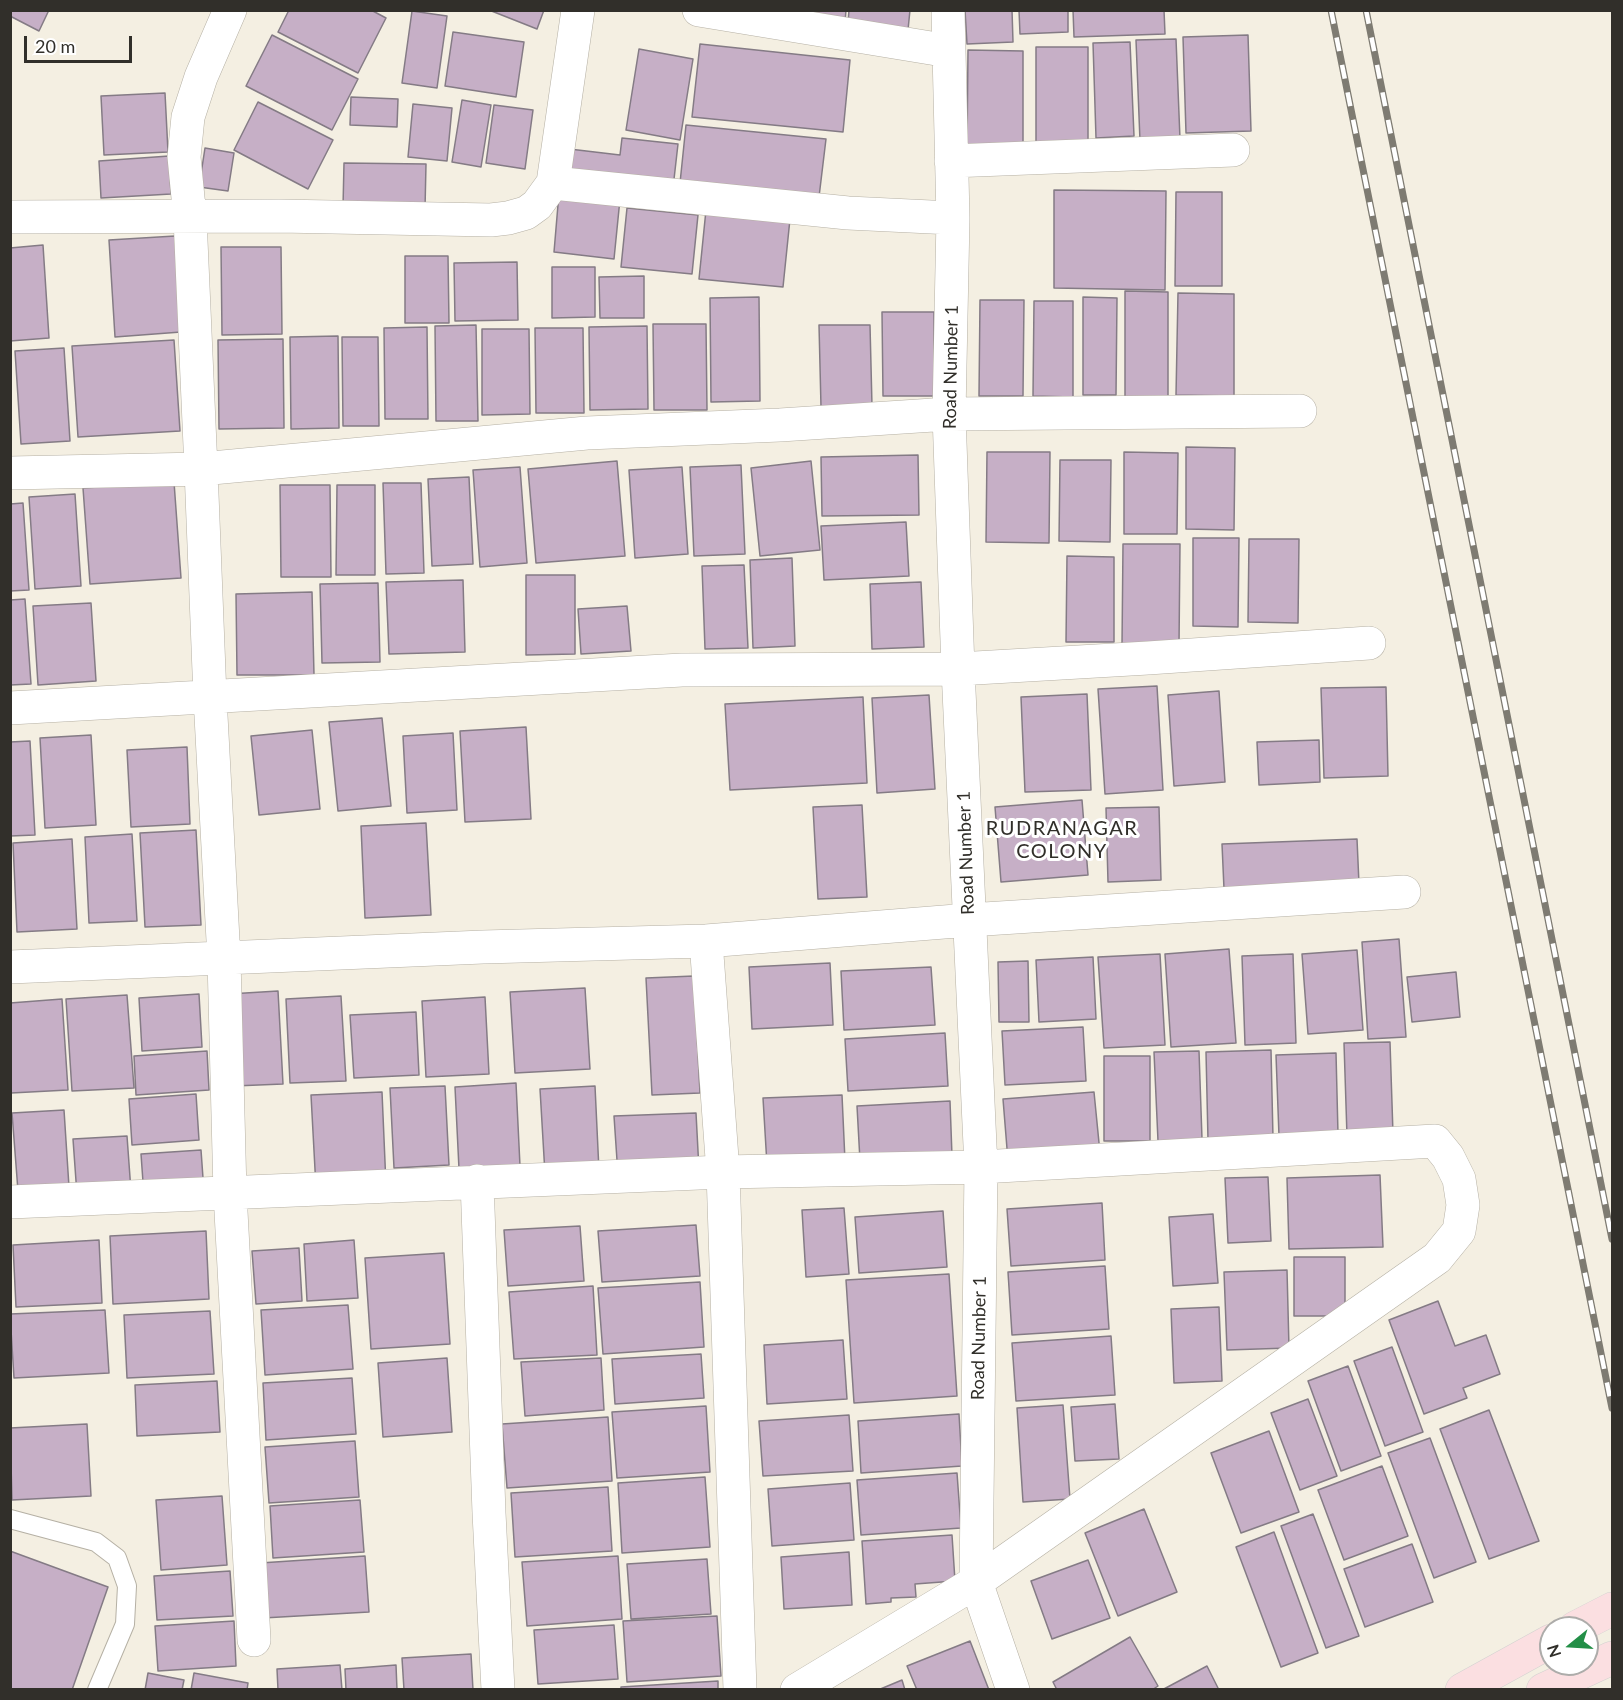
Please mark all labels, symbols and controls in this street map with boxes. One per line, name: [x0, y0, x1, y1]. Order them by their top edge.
scale bar: [27, 24, 135, 62]
text: 20 m: [35, 35, 75, 57]
street label: Road Number 1: [939, 305, 963, 429]
street label: Road Number 1: [953, 791, 979, 915]
district label: RUDRANAGAR COLONY: [986, 817, 1138, 864]
street label: Road Number 1: [967, 1276, 991, 1400]
north arrow: [1539, 1616, 1599, 1676]
text: N: [1542, 1642, 1564, 1660]

